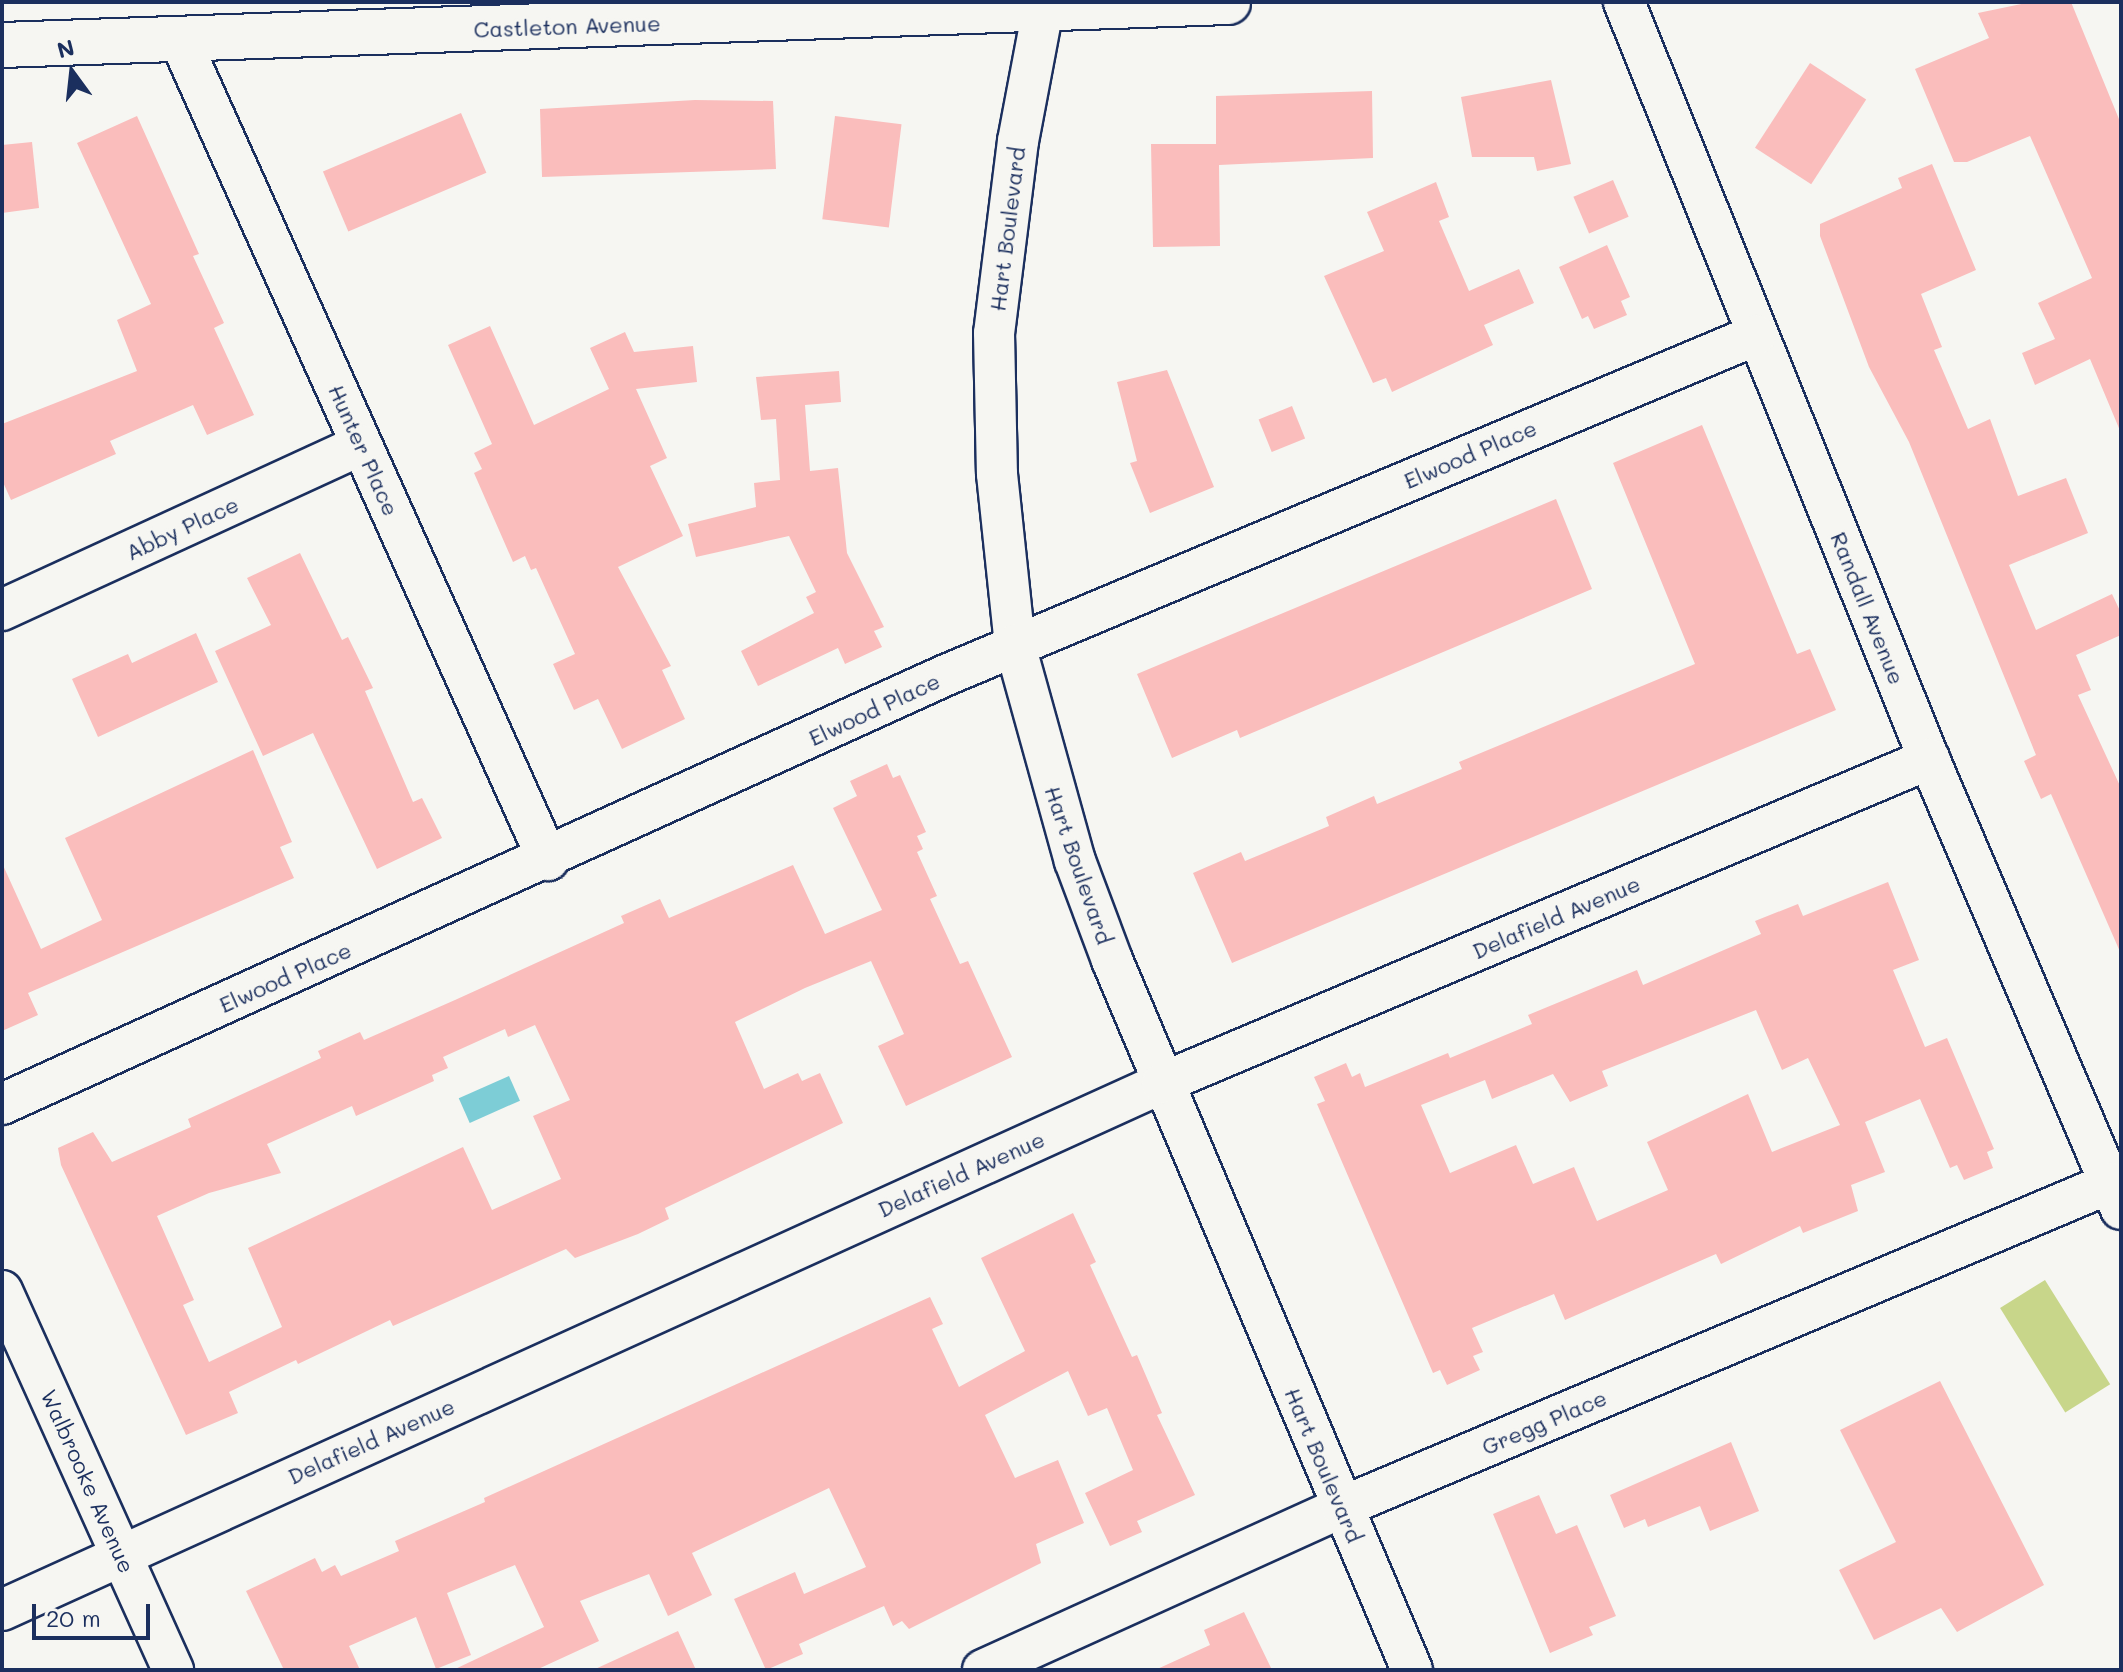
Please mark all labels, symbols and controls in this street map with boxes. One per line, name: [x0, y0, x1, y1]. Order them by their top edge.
street label: Castleton Avenue: [473, 10, 661, 42]
north arrow: [32, 32, 112, 112]
text: N: [54, 32, 77, 65]
street label: Hart Boulevard: [984, 145, 1030, 313]
street label: Hunter Place: [323, 380, 405, 520]
street label: Elwood Place: [1400, 414, 1540, 494]
street label: Abby Place: [122, 490, 242, 566]
street label: Randall Avenue: [1825, 528, 1911, 688]
street label: Elwood Place: [804, 667, 944, 751]
street label: Hart Boulevard: [1040, 783, 1118, 947]
street label: Delafield Avenue: [1468, 870, 1644, 964]
street label: Elwood Place: [215, 936, 355, 1018]
street label: Delafield Avenue: [874, 1125, 1048, 1223]
street label: Hart Boulevard: [1280, 1384, 1368, 1546]
street label: Gregg Place: [1478, 1384, 1610, 1460]
street label: Walbrooke Avenue: [36, 1385, 140, 1577]
street label: Delafield Avenue: [284, 1392, 458, 1490]
scale bar: [36, 1588, 154, 1638]
text: 20 m: [46, 1602, 101, 1633]

